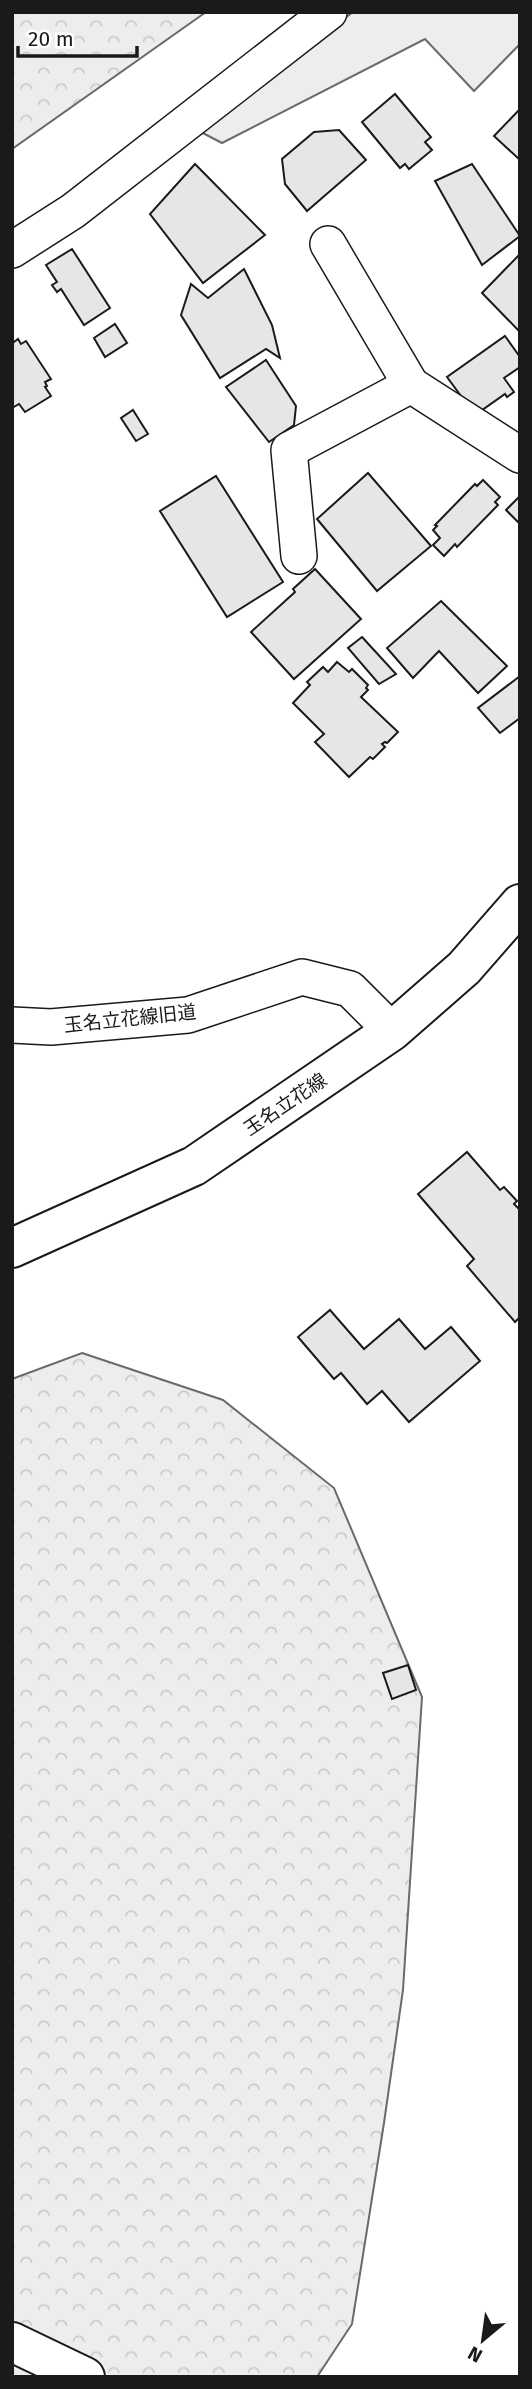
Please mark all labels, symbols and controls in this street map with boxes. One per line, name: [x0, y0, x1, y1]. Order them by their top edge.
scale bar: [18, 14, 136, 58]
text: 20 m: [28, 26, 74, 52]
street label: 玉名立花線旧道: [63, 1000, 197, 1037]
street label: 玉名立花線: [239, 1068, 331, 1141]
north arrow: [448, 2305, 518, 2375]
text: N: [464, 2341, 486, 2368]

